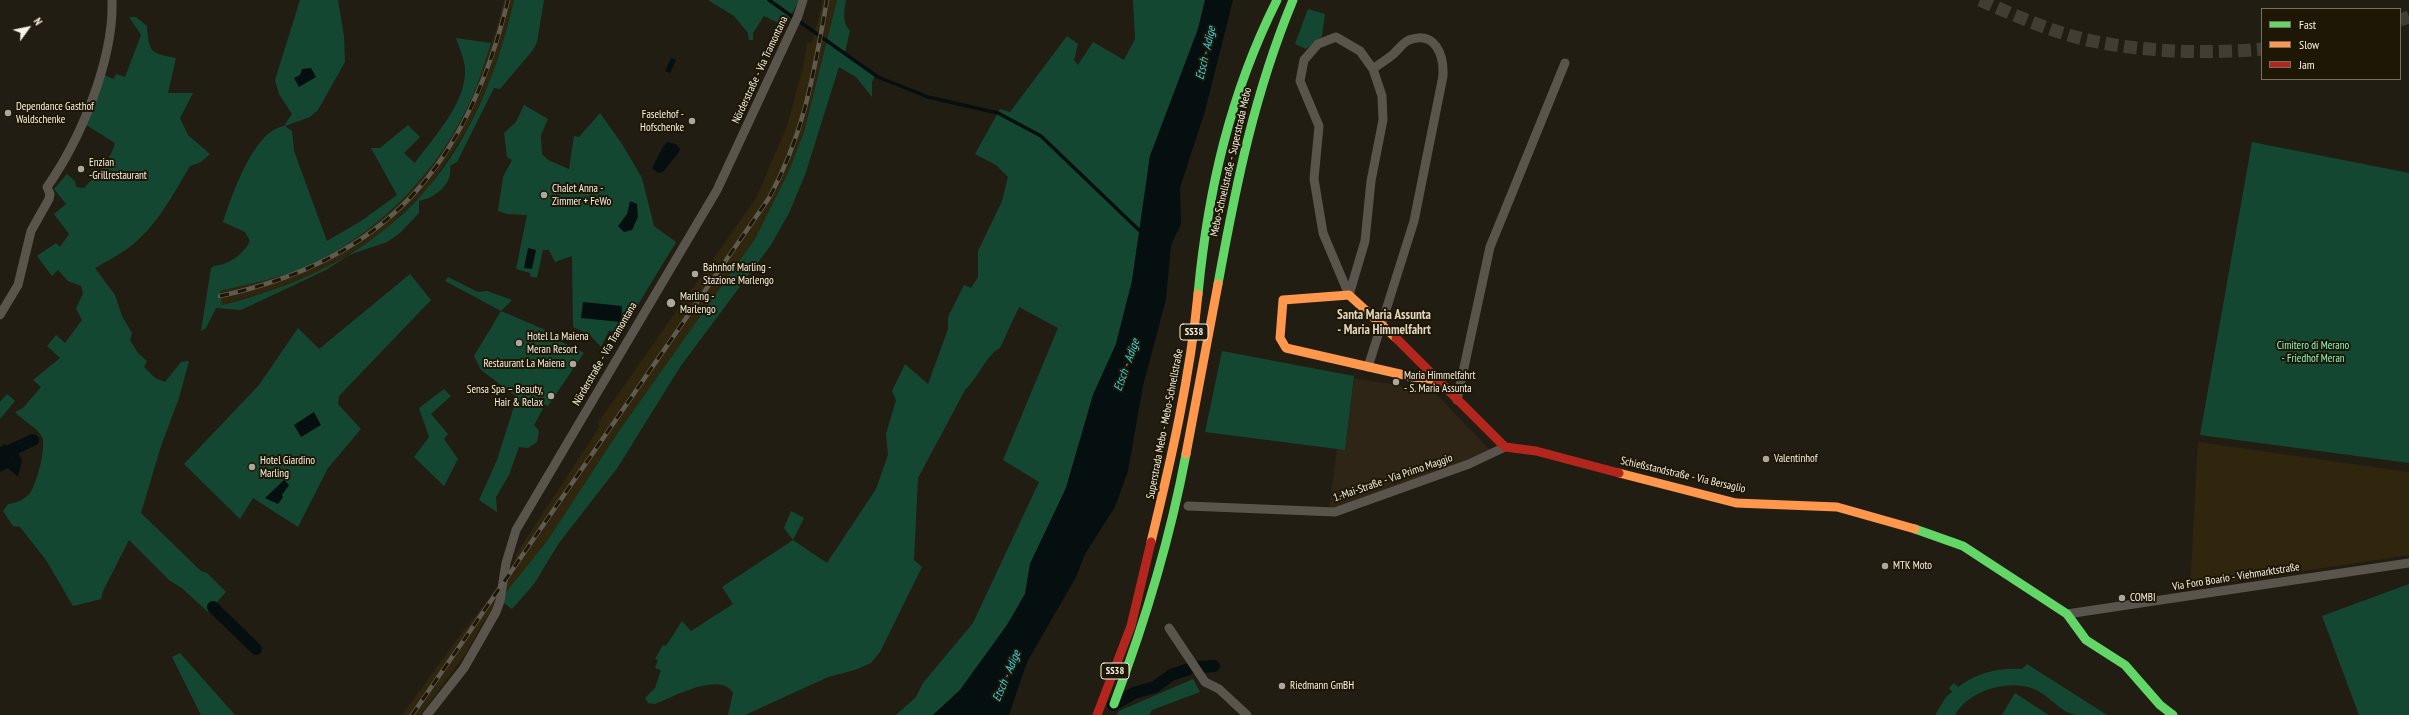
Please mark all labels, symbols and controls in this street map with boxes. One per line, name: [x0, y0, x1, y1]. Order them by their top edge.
north arrow: [8, 8, 48, 48]
legend: [2261, 8, 2401, 80]
street label: Nörderstraße - Via Tramontana: [729, 14, 791, 126]
text: N: [31, 15, 46, 28]
text: Fast: [2299, 17, 2316, 32]
water label: Etsch - Adige: [1193, 25, 1219, 81]
text: Slow: [2299, 37, 2319, 52]
text: Jam: [2299, 57, 2315, 72]
street label: Mebo-Schnellstraße - Superstrada Mebo: [1207, 86, 1255, 238]
place label: Dependance Gasthof Waldschenke: [16, 100, 94, 126]
marker: Dependance Gasthof Waldschenke: [3, 108, 13, 118]
place label: Faselehof - Hofschenke: [640, 108, 684, 134]
marker: Faselehof - Hofschenke: [687, 116, 697, 126]
place label: Enzian -Grillrestaurant: [89, 156, 147, 182]
marker: Enzian -Grillrestaurant: [76, 164, 86, 174]
place label: Chalet Anna - Zimmer + FeWo: [552, 182, 611, 208]
marker: Chalet Anna - Zimmer + FeWo: [539, 190, 549, 200]
place label: Bahnhof Marling - Stazione Marlengo: [703, 261, 774, 287]
marker: Bahnhof Marling - Stazione Marlengo: [690, 269, 700, 279]
place label: Marling - Marlengo: [680, 290, 716, 316]
marker: Marling - Marlengo: [665, 297, 677, 309]
street label: Nörderstraße - Via Tramontana: [570, 300, 640, 408]
district label: Santa Maria Assunta - Maria Himmelfahrt: [1337, 307, 1431, 338]
road number: SS38: [1180, 324, 1208, 340]
place label: Hotel La Maiena Meran Resort: [527, 330, 589, 356]
water label: Etsch - Adige: [1111, 337, 1143, 393]
marker: Hotel La Maiena Meran Resort: [514, 338, 524, 348]
park label: Cimitero di Merano - Friedhof Meran: [2277, 339, 2349, 365]
street label: Superstrada Mebo - Mebo-Schnellstraße: [1144, 348, 1186, 500]
place label: Restaurant La Maiena: [483, 357, 565, 371]
marker: Restaurant La Maiena: [568, 359, 578, 369]
place label: Maria Himmelfahrt - S. Maria Assunta: [1404, 369, 1476, 395]
marker: Maria Himmelfahrt - S. Maria Assunta: [1391, 377, 1401, 387]
place label: Sensa Spa – Beauty, Hair & Relax: [467, 383, 543, 409]
marker: Sensa Spa – Beauty, Hair & Relax: [546, 391, 556, 401]
street label: 1.-Mai-Straße - Via Primo Maggio: [1332, 451, 1454, 505]
place label: Valentinhof: [1774, 452, 1818, 466]
place label: Hotel Giardino Marling: [260, 454, 315, 480]
street label: Schießstandstraße - Via Bersaglio: [1619, 454, 1747, 496]
marker: Valentinhof: [1761, 454, 1771, 464]
marker: Hotel Giardino Marling: [247, 462, 257, 472]
place label: MTK Moto: [1893, 559, 1932, 573]
street label: Via Foro Boario - Viehmarktstraße: [2171, 560, 2301, 594]
marker: MTK Moto: [1880, 561, 1890, 571]
place label: COMBI: [2130, 591, 2156, 605]
marker: COMBI: [2117, 593, 2127, 603]
water label: Etsch - Adige: [990, 648, 1024, 704]
road number: SS38: [1101, 663, 1129, 679]
place label: Riedmann GmBH: [1290, 679, 1354, 693]
marker: Riedmann GmBH: [1277, 681, 1287, 691]

